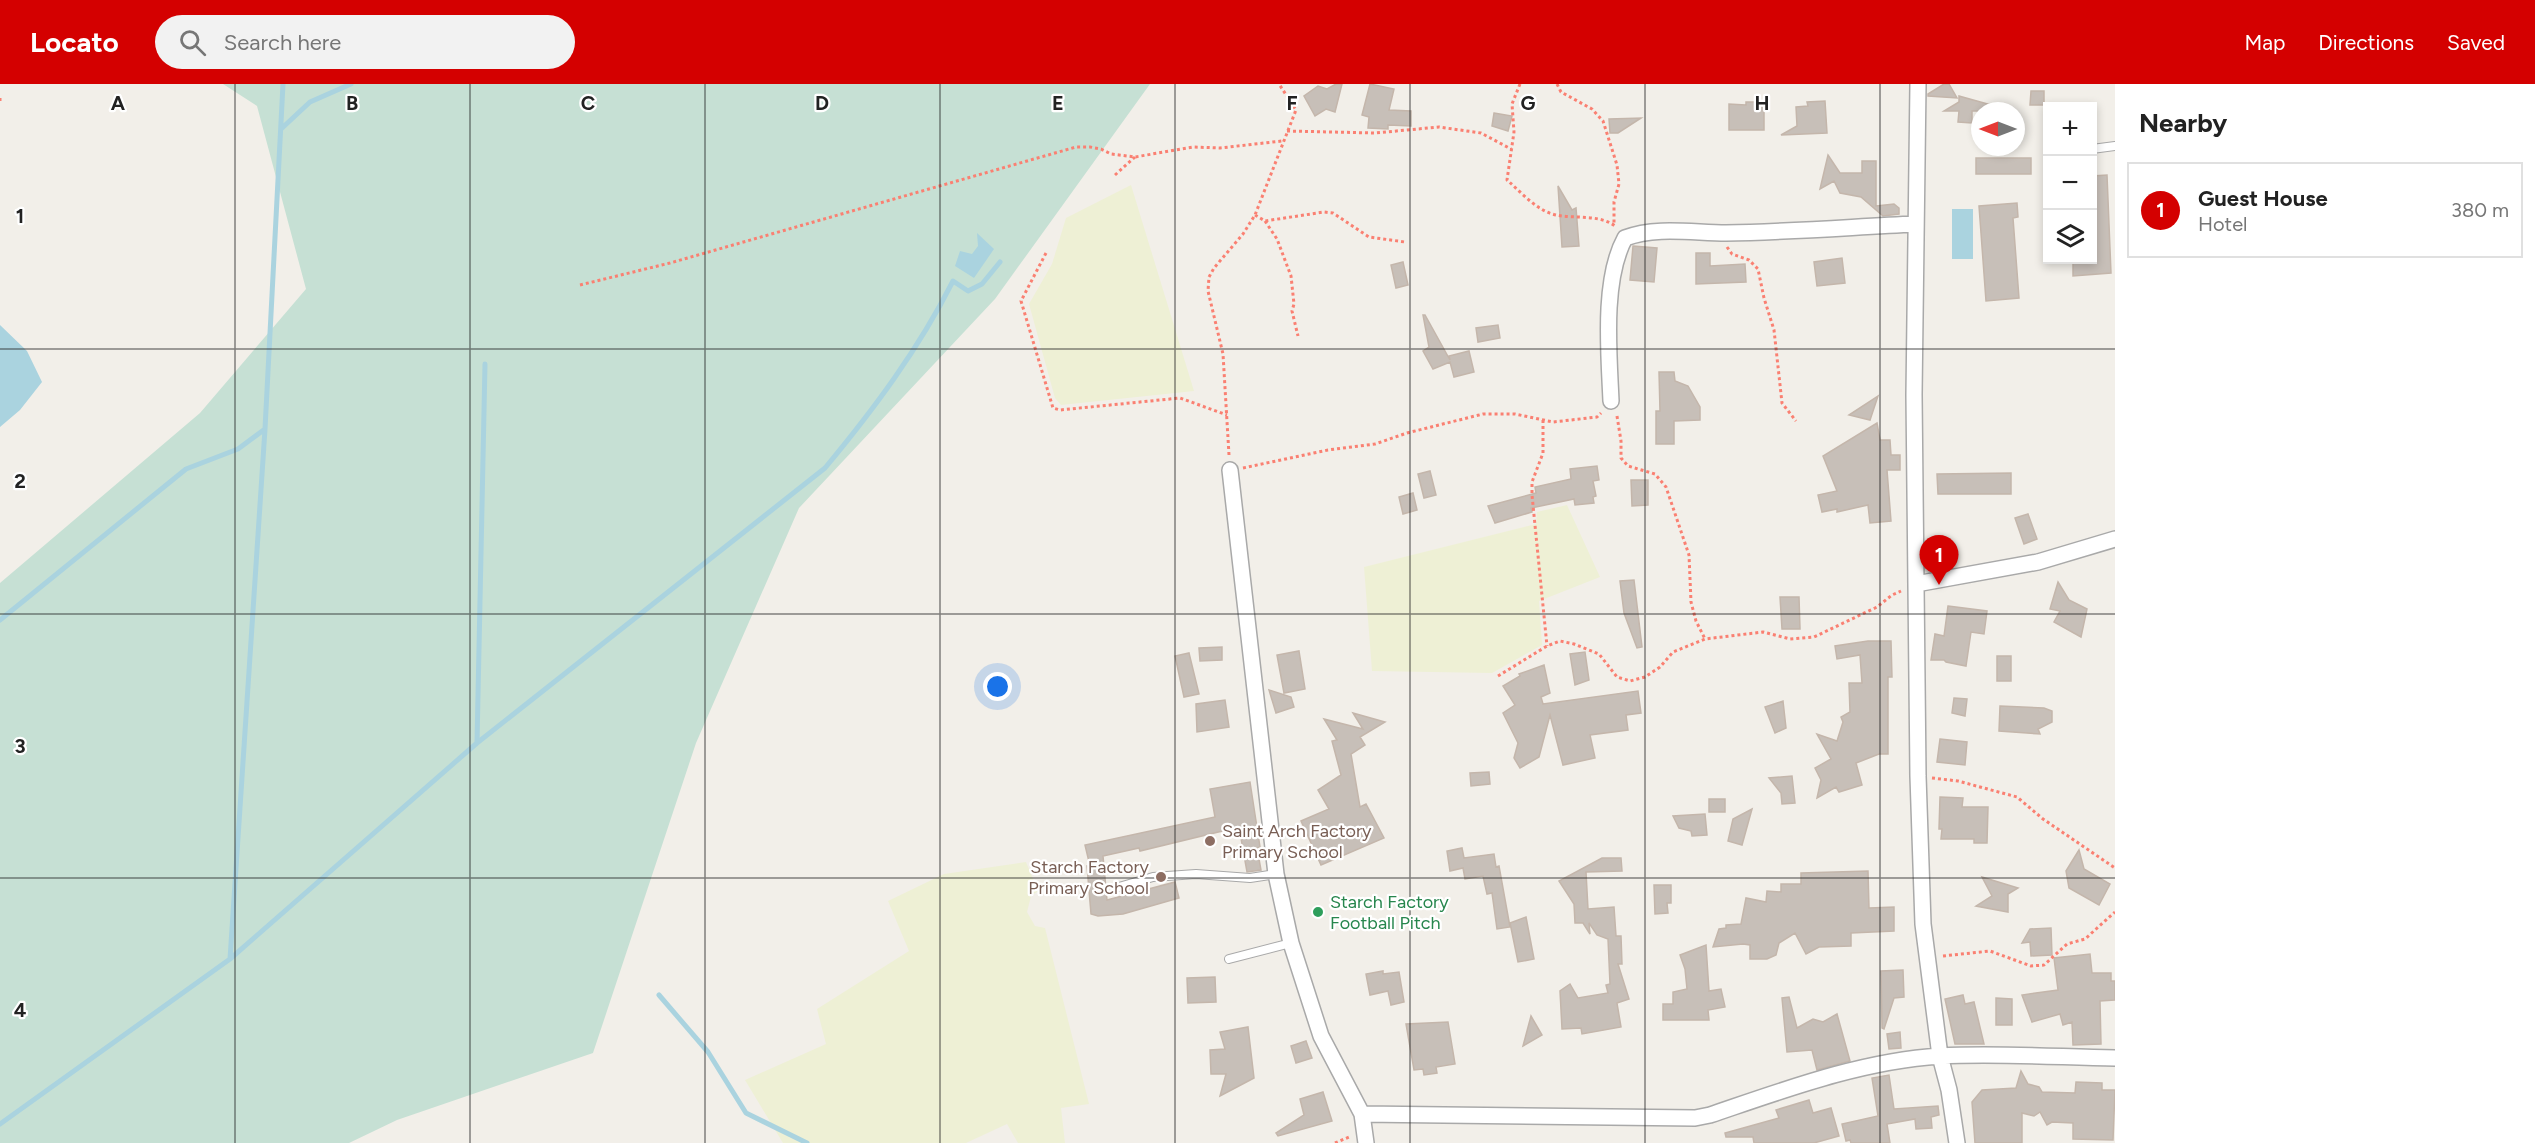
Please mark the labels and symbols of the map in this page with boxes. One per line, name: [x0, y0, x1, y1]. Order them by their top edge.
text: A: [111, 91, 126, 115]
text: B: [346, 91, 358, 115]
text: C: [581, 91, 595, 115]
text: D: [815, 91, 829, 115]
text: E: [1052, 91, 1064, 115]
text: F: [1286, 91, 1298, 115]
text: G: [1521, 91, 1536, 115]
text: H: [1755, 91, 1770, 115]
north arrow: [1971, 102, 2025, 156]
text: 1: [16, 204, 24, 228]
text: 2: [14, 469, 26, 493]
pin: 1: [1920, 536, 1958, 585]
your location: [983, 672, 1012, 701]
text: 3: [14, 734, 26, 758]
place label: Saint Arch Factory Primary School: [1222, 820, 1372, 863]
marker: Saint Arch Factory Primary School: [1203, 834, 1217, 848]
place label: Starch Factory Primary School: [1028, 856, 1150, 899]
marker: Starch Factory Primary School: [1154, 870, 1168, 884]
place label: Starch Factory Football Pitch: [1330, 891, 1449, 934]
marker: Starch Factory Football Pitch: [1311, 905, 1325, 919]
text: 4: [14, 998, 27, 1022]

